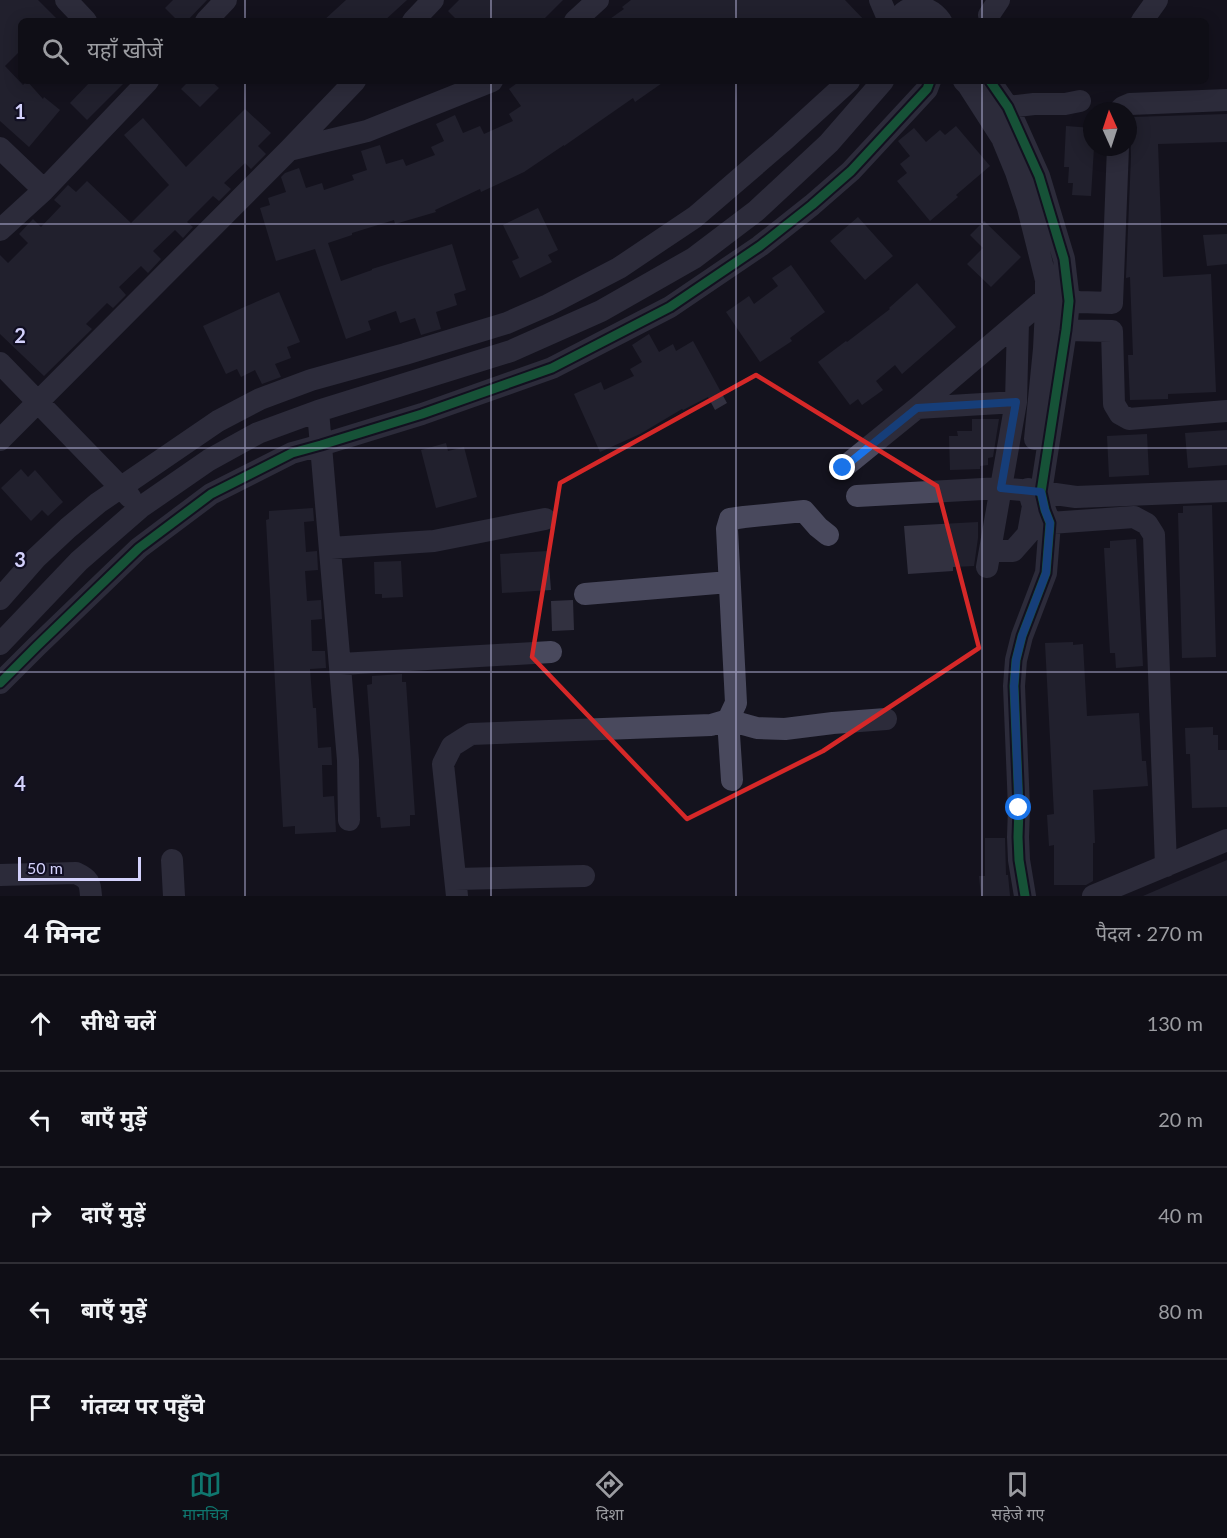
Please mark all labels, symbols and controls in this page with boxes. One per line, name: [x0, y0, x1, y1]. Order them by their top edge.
search box: [18, 18, 1209, 84]
icon: search: [39, 35, 72, 68]
text: यहाँ खोजें: [87, 36, 163, 63]
text: 1: [14, 99, 26, 123]
north arrow: [1083, 102, 1137, 156]
text: 2: [14, 323, 26, 347]
route end: [829, 454, 855, 480]
text: 3: [14, 547, 26, 571]
text: 4: [14, 771, 26, 795]
route start: [1005, 794, 1031, 820]
scale bar: [18, 854, 141, 881]
text: 50 m: [27, 858, 63, 877]
text: 4 मिनट: [24, 917, 100, 949]
text: पैदल · 270 m: [1096, 921, 1203, 945]
icon: ahead: [24, 1007, 57, 1040]
text: सीधे चलें: [81, 1008, 156, 1035]
text: 130 m: [1147, 1011, 1203, 1035]
icon: left: [24, 1103, 57, 1136]
text: बाएँ मुड़ें: [81, 1104, 147, 1131]
text: 20 m: [1158, 1107, 1203, 1131]
icon: right: [24, 1199, 57, 1232]
text: दाएँ मुड़ें: [81, 1200, 145, 1227]
text: 40 m: [1158, 1203, 1203, 1227]
icon: left: [24, 1295, 57, 1328]
text: बाएँ मुड़ें: [81, 1296, 147, 1323]
text: 80 m: [1158, 1299, 1203, 1323]
icon: arrive: [24, 1391, 57, 1424]
text: गंतव्य पर पहुँचे: [81, 1392, 205, 1419]
tab: मानचित्र: [183, 1468, 228, 1527]
tab: दिशा: [593, 1468, 626, 1527]
tab: सहेजे गए: [991, 1468, 1044, 1527]

